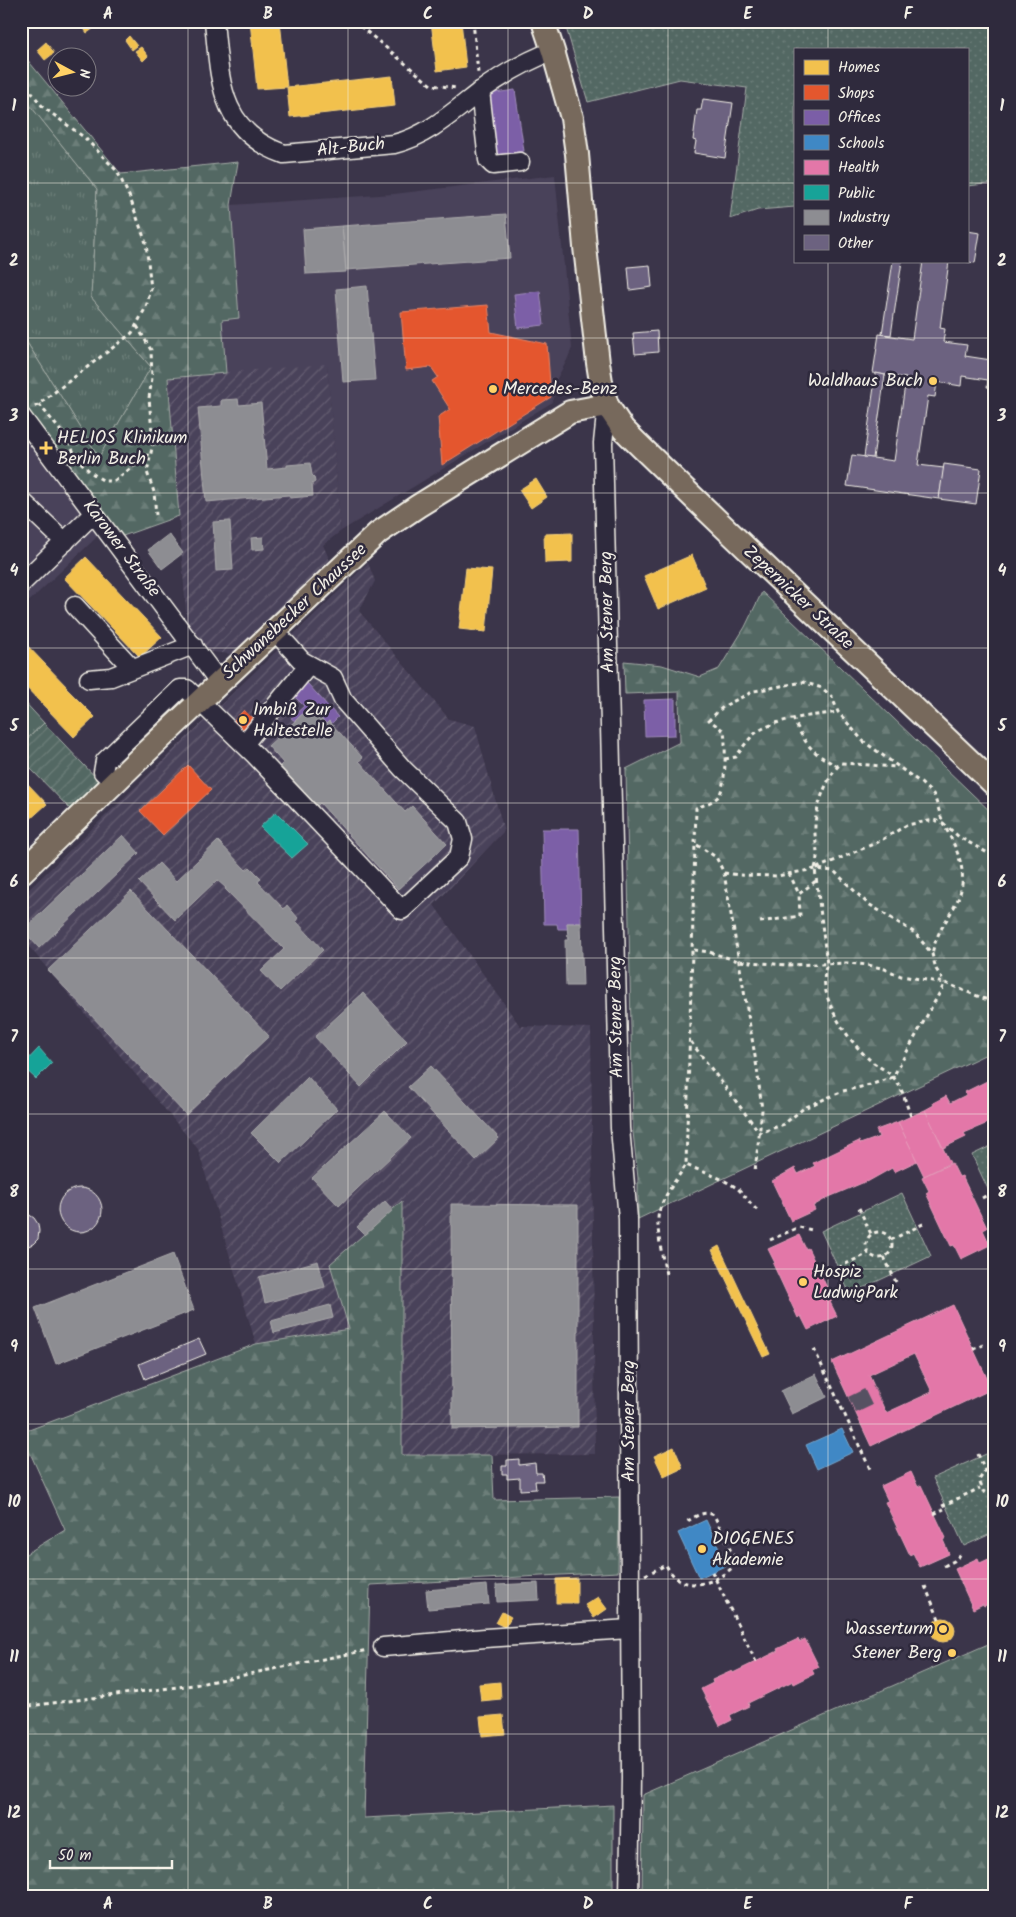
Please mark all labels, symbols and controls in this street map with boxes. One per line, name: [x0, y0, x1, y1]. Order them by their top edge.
text: A: [103, 2, 113, 27]
text: B: [263, 2, 273, 27]
text: C: [423, 2, 433, 27]
text: D: [583, 2, 594, 27]
text: E: [744, 2, 754, 27]
text: F: [904, 2, 914, 27]
north arrow: [48, 48, 98, 98]
legend: [794, 48, 968, 262]
text: Homes: [838, 56, 881, 80]
text: N: [72, 68, 95, 79]
text: Shops: [838, 82, 875, 106]
text: 1: [12, 94, 17, 119]
text: 1: [1000, 94, 1005, 119]
text: Offices: [838, 106, 881, 130]
street label: Alt-Buch: [315, 130, 387, 166]
text: Schools: [838, 132, 885, 156]
text: Health: [838, 156, 879, 180]
text: Public: [838, 182, 875, 206]
text: Industry: [838, 206, 891, 230]
text: Other: [838, 232, 874, 256]
text: 2: [9, 249, 19, 274]
text: 2: [997, 249, 1007, 274]
place label: Waldhaus Buch: [808, 367, 923, 396]
place label: Mercedes-Benz: [503, 375, 618, 404]
marker: Waldhaus Buch: [927, 375, 939, 387]
marker: Mercedes-Benz: [487, 383, 499, 395]
text: 3: [9, 404, 19, 429]
text: 3: [997, 404, 1007, 429]
place label: HELIOS Klinikum Berlin Buch: [57, 424, 187, 474]
marker: HELIOS Klinikum Berlin Buch: [39, 441, 53, 455]
street label: Karower Straße: [74, 494, 168, 604]
street label: Schwanebecker Chaussee: [216, 537, 374, 687]
street label: Zepernicker Straße: [736, 539, 860, 657]
street label: Am Stener Berg: [592, 551, 624, 673]
text: 4: [10, 559, 19, 584]
text: 4: [998, 559, 1007, 584]
place label: Imbiß Zur Haltestelle: [253, 696, 333, 746]
text: 5: [9, 714, 20, 739]
marker: Imbiß Zur Haltestelle: [237, 714, 249, 726]
text: 5: [997, 714, 1008, 739]
text: 6: [10, 870, 19, 895]
text: 6: [998, 870, 1007, 895]
street label: Am Stener Berg: [601, 956, 633, 1078]
text: 7: [10, 1025, 18, 1050]
text: 7: [998, 1025, 1006, 1050]
text: 8: [9, 1180, 19, 1205]
text: 8: [997, 1180, 1007, 1205]
place label: Hospiz LudwigPark: [813, 1258, 899, 1308]
marker: Hospiz LudwigPark: [797, 1276, 809, 1288]
text: 9: [10, 1335, 18, 1360]
text: 9: [998, 1335, 1006, 1360]
street label: Am Stener Berg: [615, 1360, 644, 1482]
text: 10: [7, 1490, 21, 1515]
text: 10: [995, 1490, 1009, 1515]
place label: DIOGENES Akademie: [712, 1525, 794, 1575]
marker: DIOGENES Akademie: [696, 1543, 708, 1555]
place label: Wasserturm: [845, 1615, 933, 1644]
marker: Wasserturm: [937, 1623, 949, 1635]
place label: Stener Berg: [852, 1639, 942, 1668]
text: 11: [9, 1645, 19, 1670]
text: 11: [997, 1645, 1007, 1670]
marker: Stener Berg: [946, 1647, 958, 1659]
text: 12: [7, 1801, 21, 1826]
text: 12: [995, 1801, 1009, 1826]
scale bar: [50, 1837, 172, 1869]
text: 50 m: [58, 1844, 92, 1868]
text: A: [103, 1892, 113, 1917]
text: B: [263, 1892, 273, 1917]
text: C: [423, 1892, 433, 1917]
text: D: [583, 1892, 594, 1917]
text: E: [744, 1892, 754, 1917]
text: F: [904, 1892, 914, 1917]

